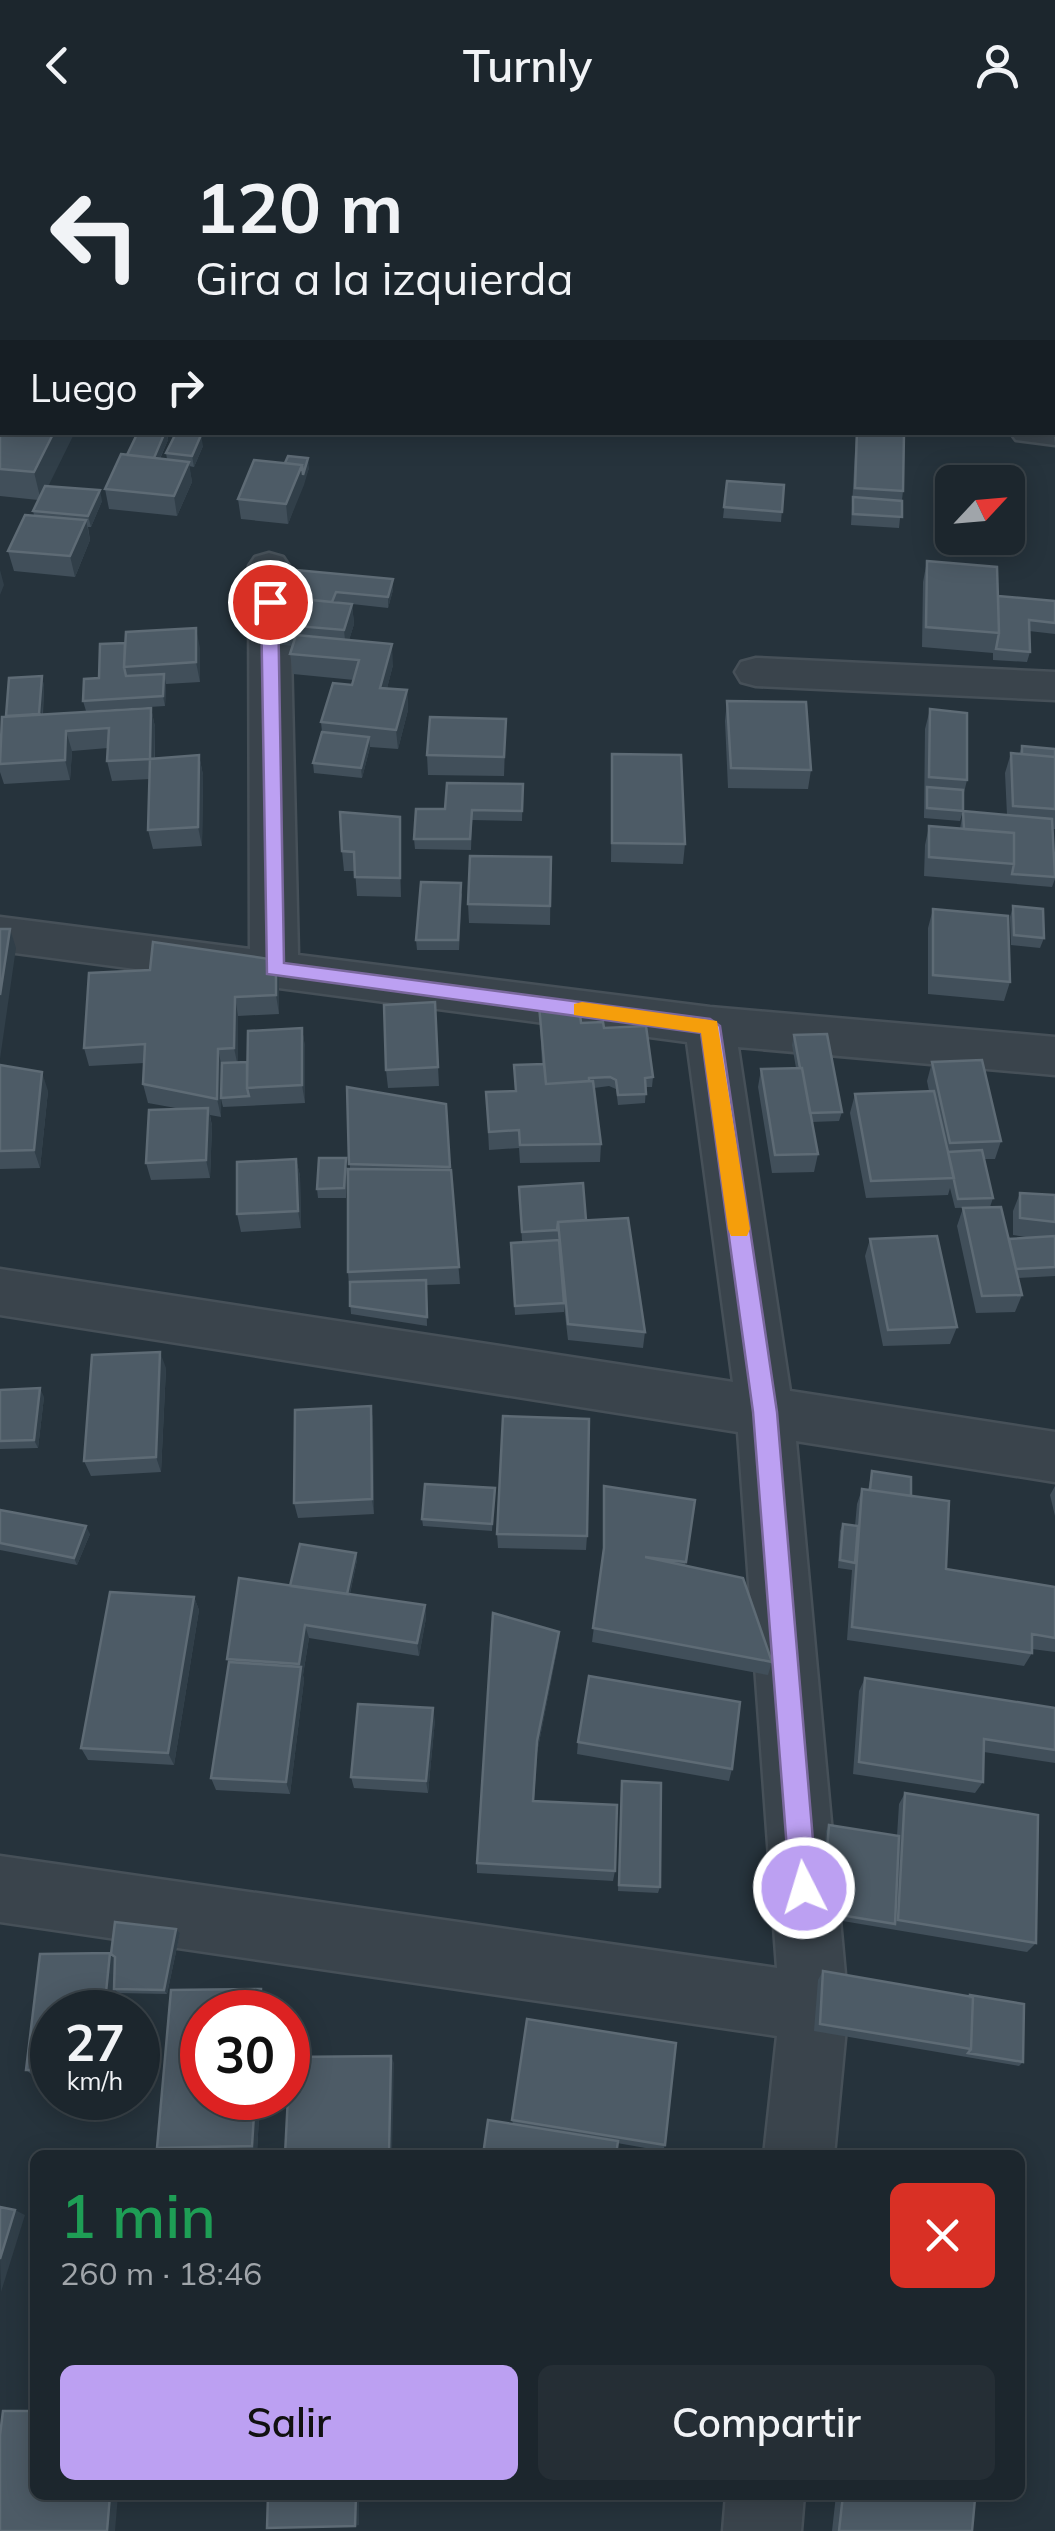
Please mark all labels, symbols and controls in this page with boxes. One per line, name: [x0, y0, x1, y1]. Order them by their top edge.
text: Turnly: [463, 37, 592, 93]
icon: back: [30, 38, 85, 93]
icon: person: [970, 38, 1025, 93]
text: 120 m: [195, 163, 403, 251]
icon: left: [30, 170, 160, 300]
text: Gira a la izquierda: [195, 250, 573, 306]
icon: right: [158, 360, 213, 415]
text: Luego: [30, 364, 138, 412]
north arrow: [935, 465, 1025, 555]
map controls: [935, 465, 1025, 555]
pin: [228, 560, 313, 645]
icon: arrive: [243, 575, 298, 630]
position arrow: [752, 1836, 856, 1940]
speed limit sign: 30: [180, 1990, 310, 2120]
text: 27: [65, 2011, 125, 2074]
text: km/h: [67, 2065, 123, 2096]
text: 1 min: [60, 2178, 216, 2253]
button: close: [890, 2183, 995, 2288]
text: 260 m · 18:46: [60, 2253, 262, 2293]
button: Salir: [60, 2365, 518, 2480]
button: Compartir: [538, 2365, 995, 2480]

